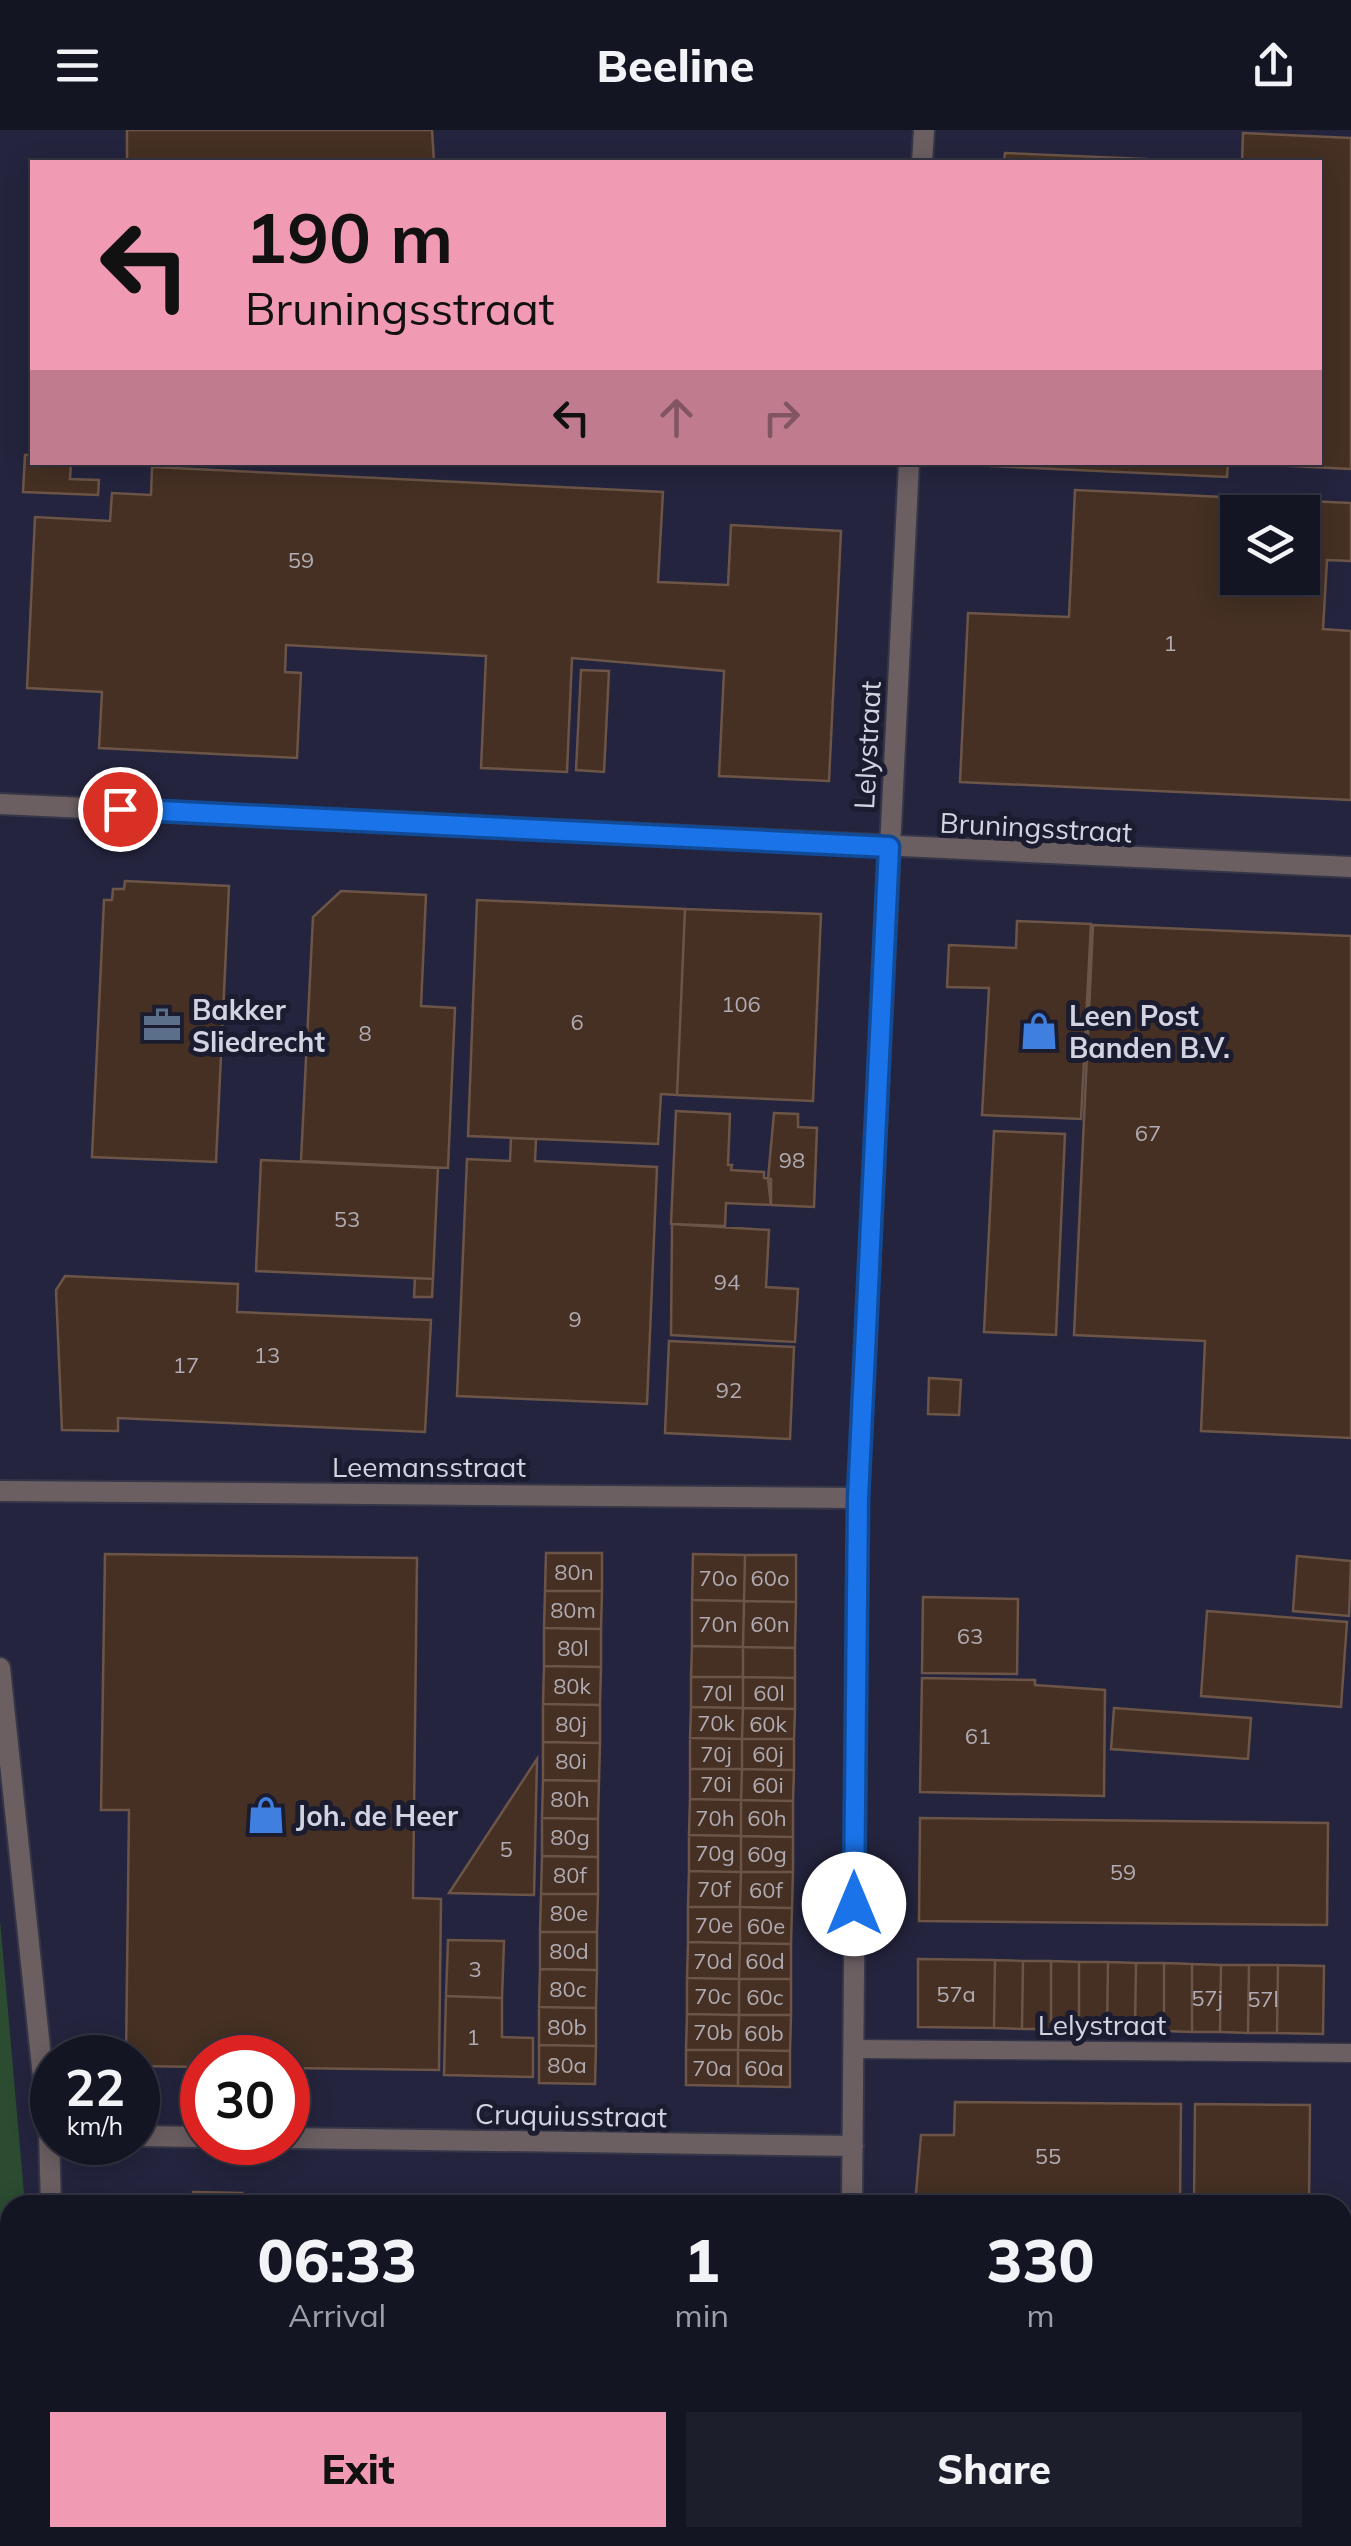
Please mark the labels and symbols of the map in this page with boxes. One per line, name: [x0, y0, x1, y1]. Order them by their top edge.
house number: 59: [288, 546, 314, 574]
house number: 1: [1163, 629, 1177, 657]
street label: Lelystraat: [846, 680, 888, 810]
pin: [78, 767, 163, 852]
street label: Bruningsstraat: [939, 804, 1133, 850]
house number: 106: [721, 990, 761, 1018]
place label: Bakker Sliedrecht: [192, 992, 326, 1059]
place label: Leen Post Banden B.V.: [1069, 998, 1230, 1065]
office icon: Bakker Sliedrecht: [141, 1004, 183, 1046]
house number: 6: [570, 1008, 584, 1036]
shop icon: Leen Post Banden B.V.: [1018, 1010, 1060, 1052]
house number: 8: [358, 1019, 372, 1047]
house number: 67: [1135, 1119, 1161, 1147]
house number: 98: [779, 1146, 805, 1174]
house number: 53: [334, 1205, 360, 1233]
house number: 94: [714, 1268, 740, 1296]
house number: 9: [568, 1305, 582, 1333]
house number: 13: [254, 1341, 280, 1369]
house number: 17: [173, 1351, 199, 1379]
house number: 92: [716, 1376, 742, 1404]
street label: Leemansstraat: [332, 1449, 526, 1484]
house number: 80n: [554, 1558, 594, 1586]
house number: 70o: [699, 1564, 737, 1592]
house number: 60o: [751, 1564, 789, 1592]
house number: 80m: [550, 1596, 596, 1624]
house number: 70n: [698, 1610, 738, 1638]
house number: 60n: [750, 1610, 790, 1638]
house number: 63: [957, 1622, 983, 1650]
house number: 80l: [557, 1634, 589, 1662]
house number: 80k: [553, 1672, 592, 1700]
house number: 70l: [701, 1679, 733, 1707]
house number: 60l: [753, 1679, 785, 1707]
house number: 70k: [697, 1709, 736, 1737]
house number: 80j: [555, 1710, 587, 1738]
house number: 60k: [749, 1710, 788, 1738]
house number: 61: [965, 1722, 991, 1750]
house number: 70j: [700, 1740, 732, 1768]
house number: 60j: [752, 1740, 784, 1768]
house number: 80i: [555, 1747, 587, 1775]
house number: 70i: [700, 1770, 732, 1798]
house number: 60i: [752, 1771, 784, 1799]
house number: 80h: [550, 1785, 590, 1813]
shop icon: Joh. de Heer: [245, 1794, 287, 1836]
place label: Joh. de Heer: [296, 1798, 458, 1833]
house number: 70h: [695, 1804, 735, 1832]
house number: 60h: [747, 1804, 787, 1832]
house number: 80g: [550, 1823, 590, 1851]
house number: 5: [499, 1835, 513, 1863]
house number: 70g: [695, 1839, 735, 1867]
house number: 60g: [747, 1840, 787, 1868]
position arrow: [802, 1852, 906, 1956]
house number: 59: [1110, 1858, 1136, 1886]
house number: 80f: [553, 1861, 587, 1889]
house number: 70f: [697, 1875, 731, 1903]
house number: 60f: [749, 1876, 783, 1904]
house number: 80e: [550, 1899, 588, 1927]
house number: 70e: [695, 1911, 733, 1939]
house number: 60e: [747, 1912, 785, 1940]
house number: 80d: [549, 1937, 589, 1965]
house number: 70d: [693, 1947, 733, 1975]
house number: 60d: [745, 1947, 785, 1975]
house number: 3: [468, 1955, 482, 1983]
house number: 80c: [549, 1975, 587, 2003]
house number: 57a: [936, 1980, 976, 2008]
house number: 70c: [694, 1982, 732, 2010]
house number: 60c: [746, 1983, 784, 2011]
house number: 57j: [1191, 1984, 1223, 2012]
house number: 57l: [1247, 1985, 1279, 2013]
street label: Lelystraat: [1038, 2007, 1166, 2042]
house number: 80b: [547, 2013, 587, 2041]
house number: 70b: [693, 2018, 733, 2046]
house number: 60b: [744, 2019, 784, 2047]
house number: 1: [466, 2023, 480, 2051]
speed limit sign: 30: [180, 2035, 310, 2165]
house number: 80a: [547, 2051, 587, 2079]
house number: 70a: [692, 2054, 732, 2082]
house number: 60a: [744, 2054, 784, 2082]
street label: Cruquiusstraat: [475, 2096, 668, 2134]
house number: 55: [1035, 2142, 1061, 2170]

